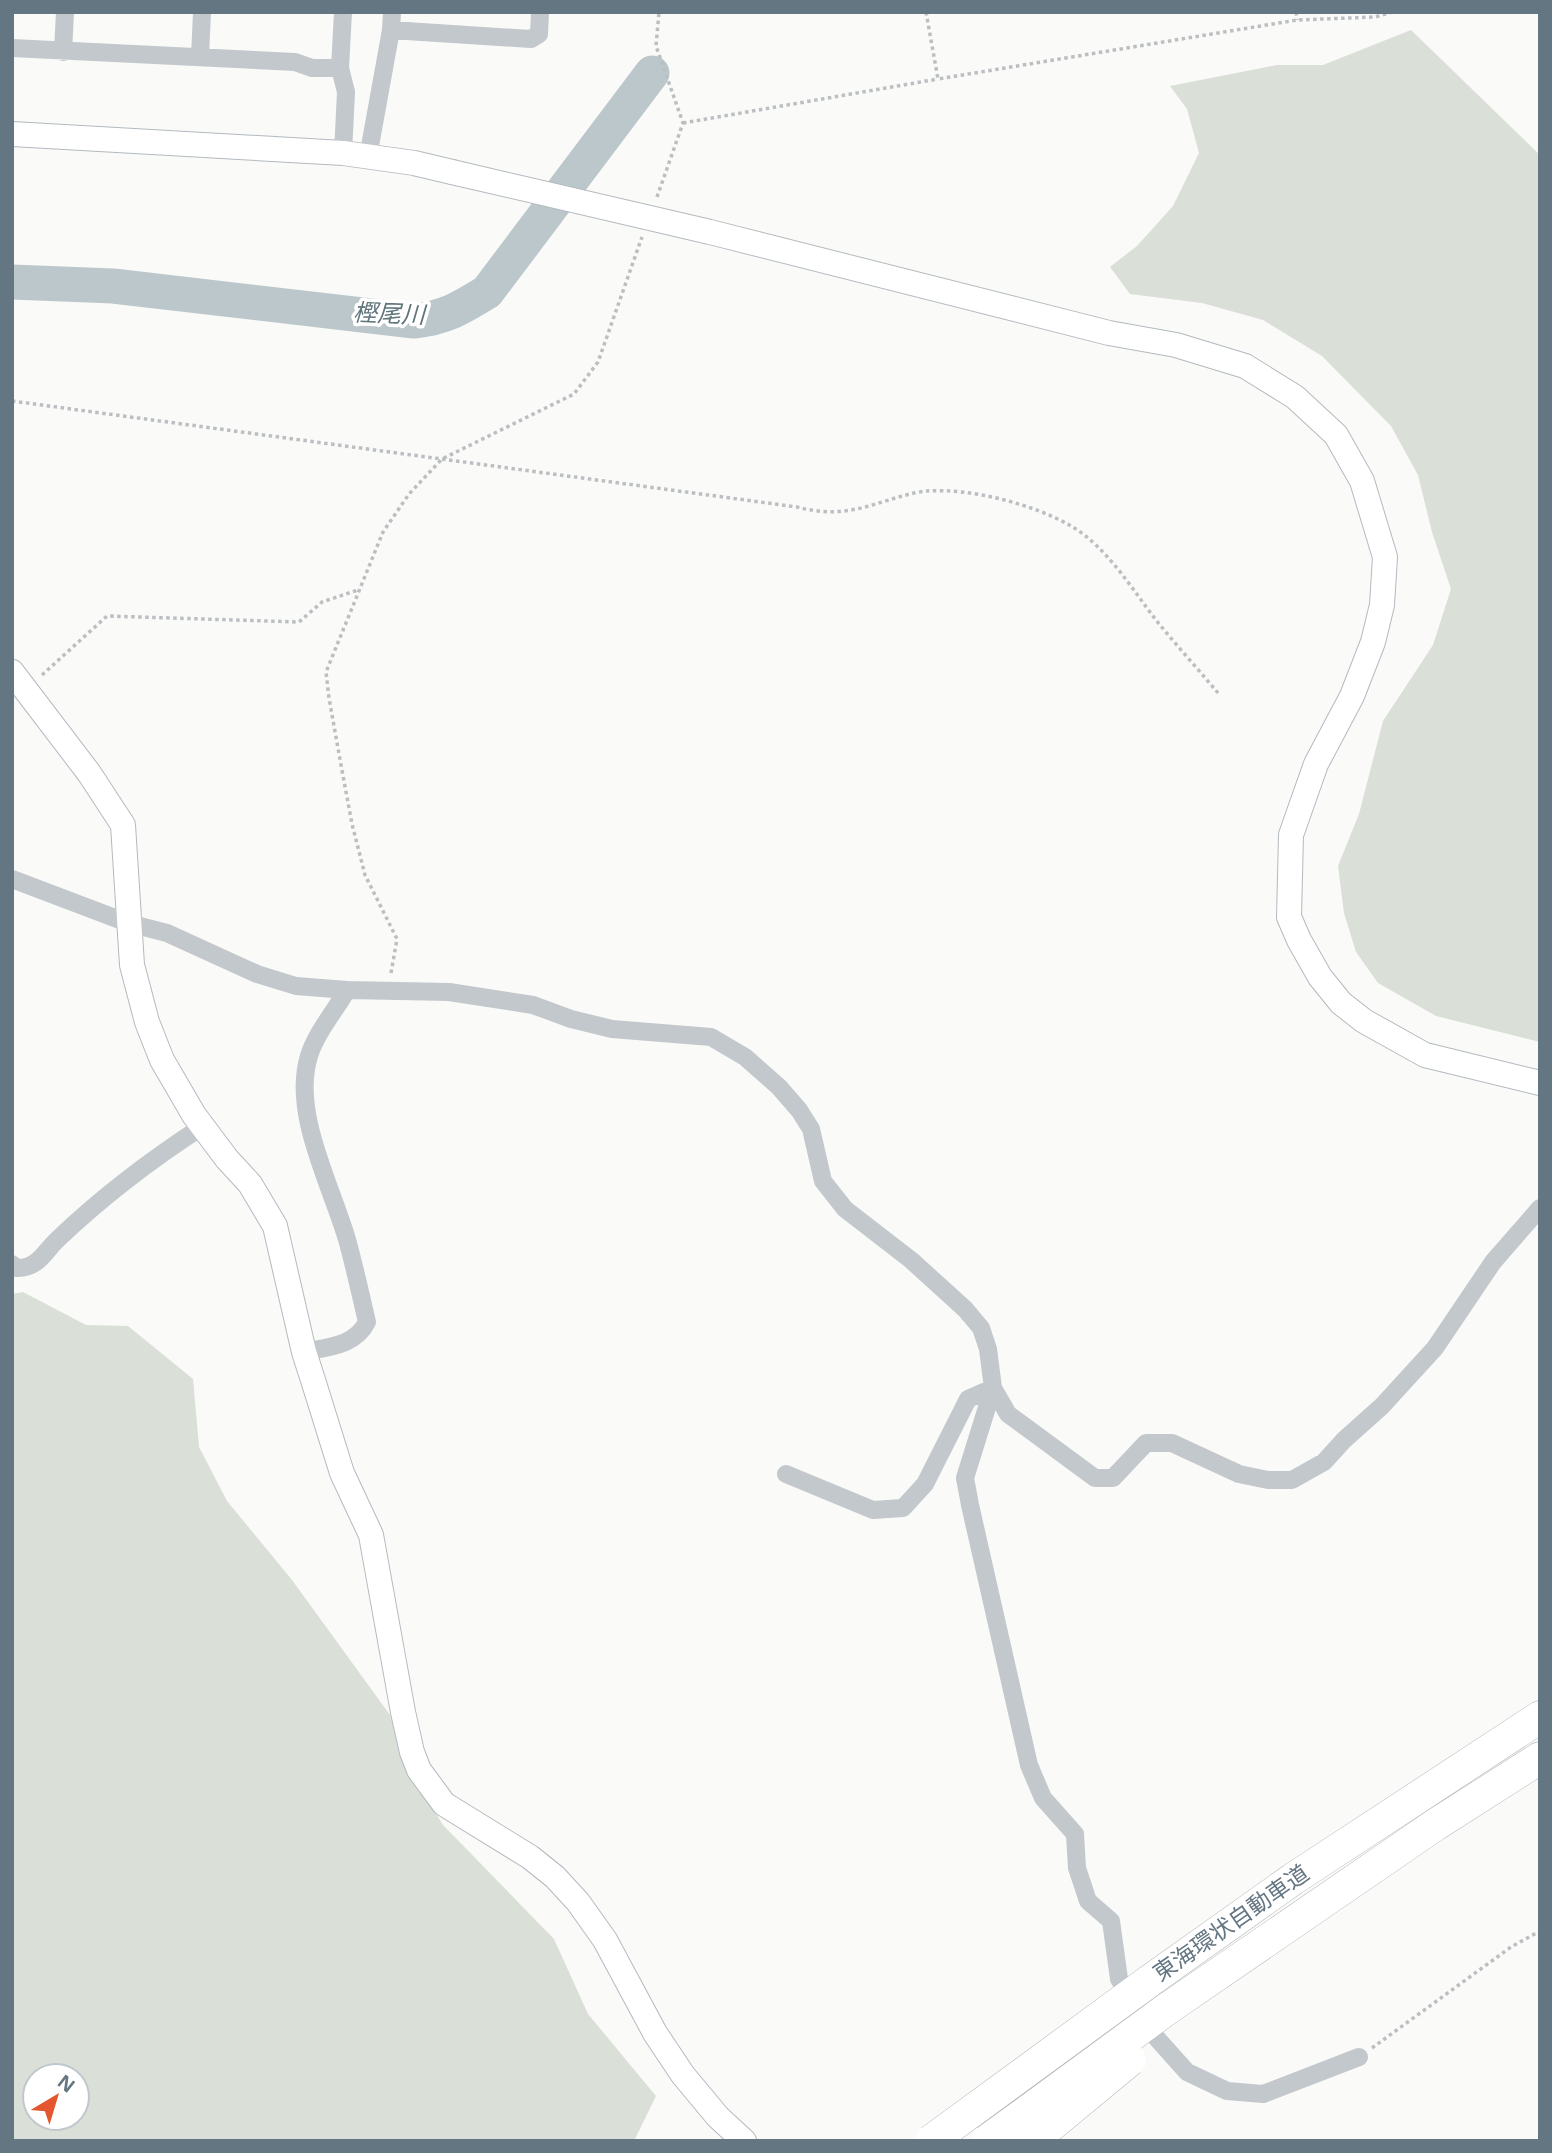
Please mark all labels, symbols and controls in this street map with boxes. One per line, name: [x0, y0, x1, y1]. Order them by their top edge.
water label: 樫尾川: [352, 295, 429, 330]
street label: 東海環状自動車道: [1146, 1856, 1315, 1988]
north arrow: [21, 2062, 91, 2132]
text: N: [52, 2069, 81, 2099]

